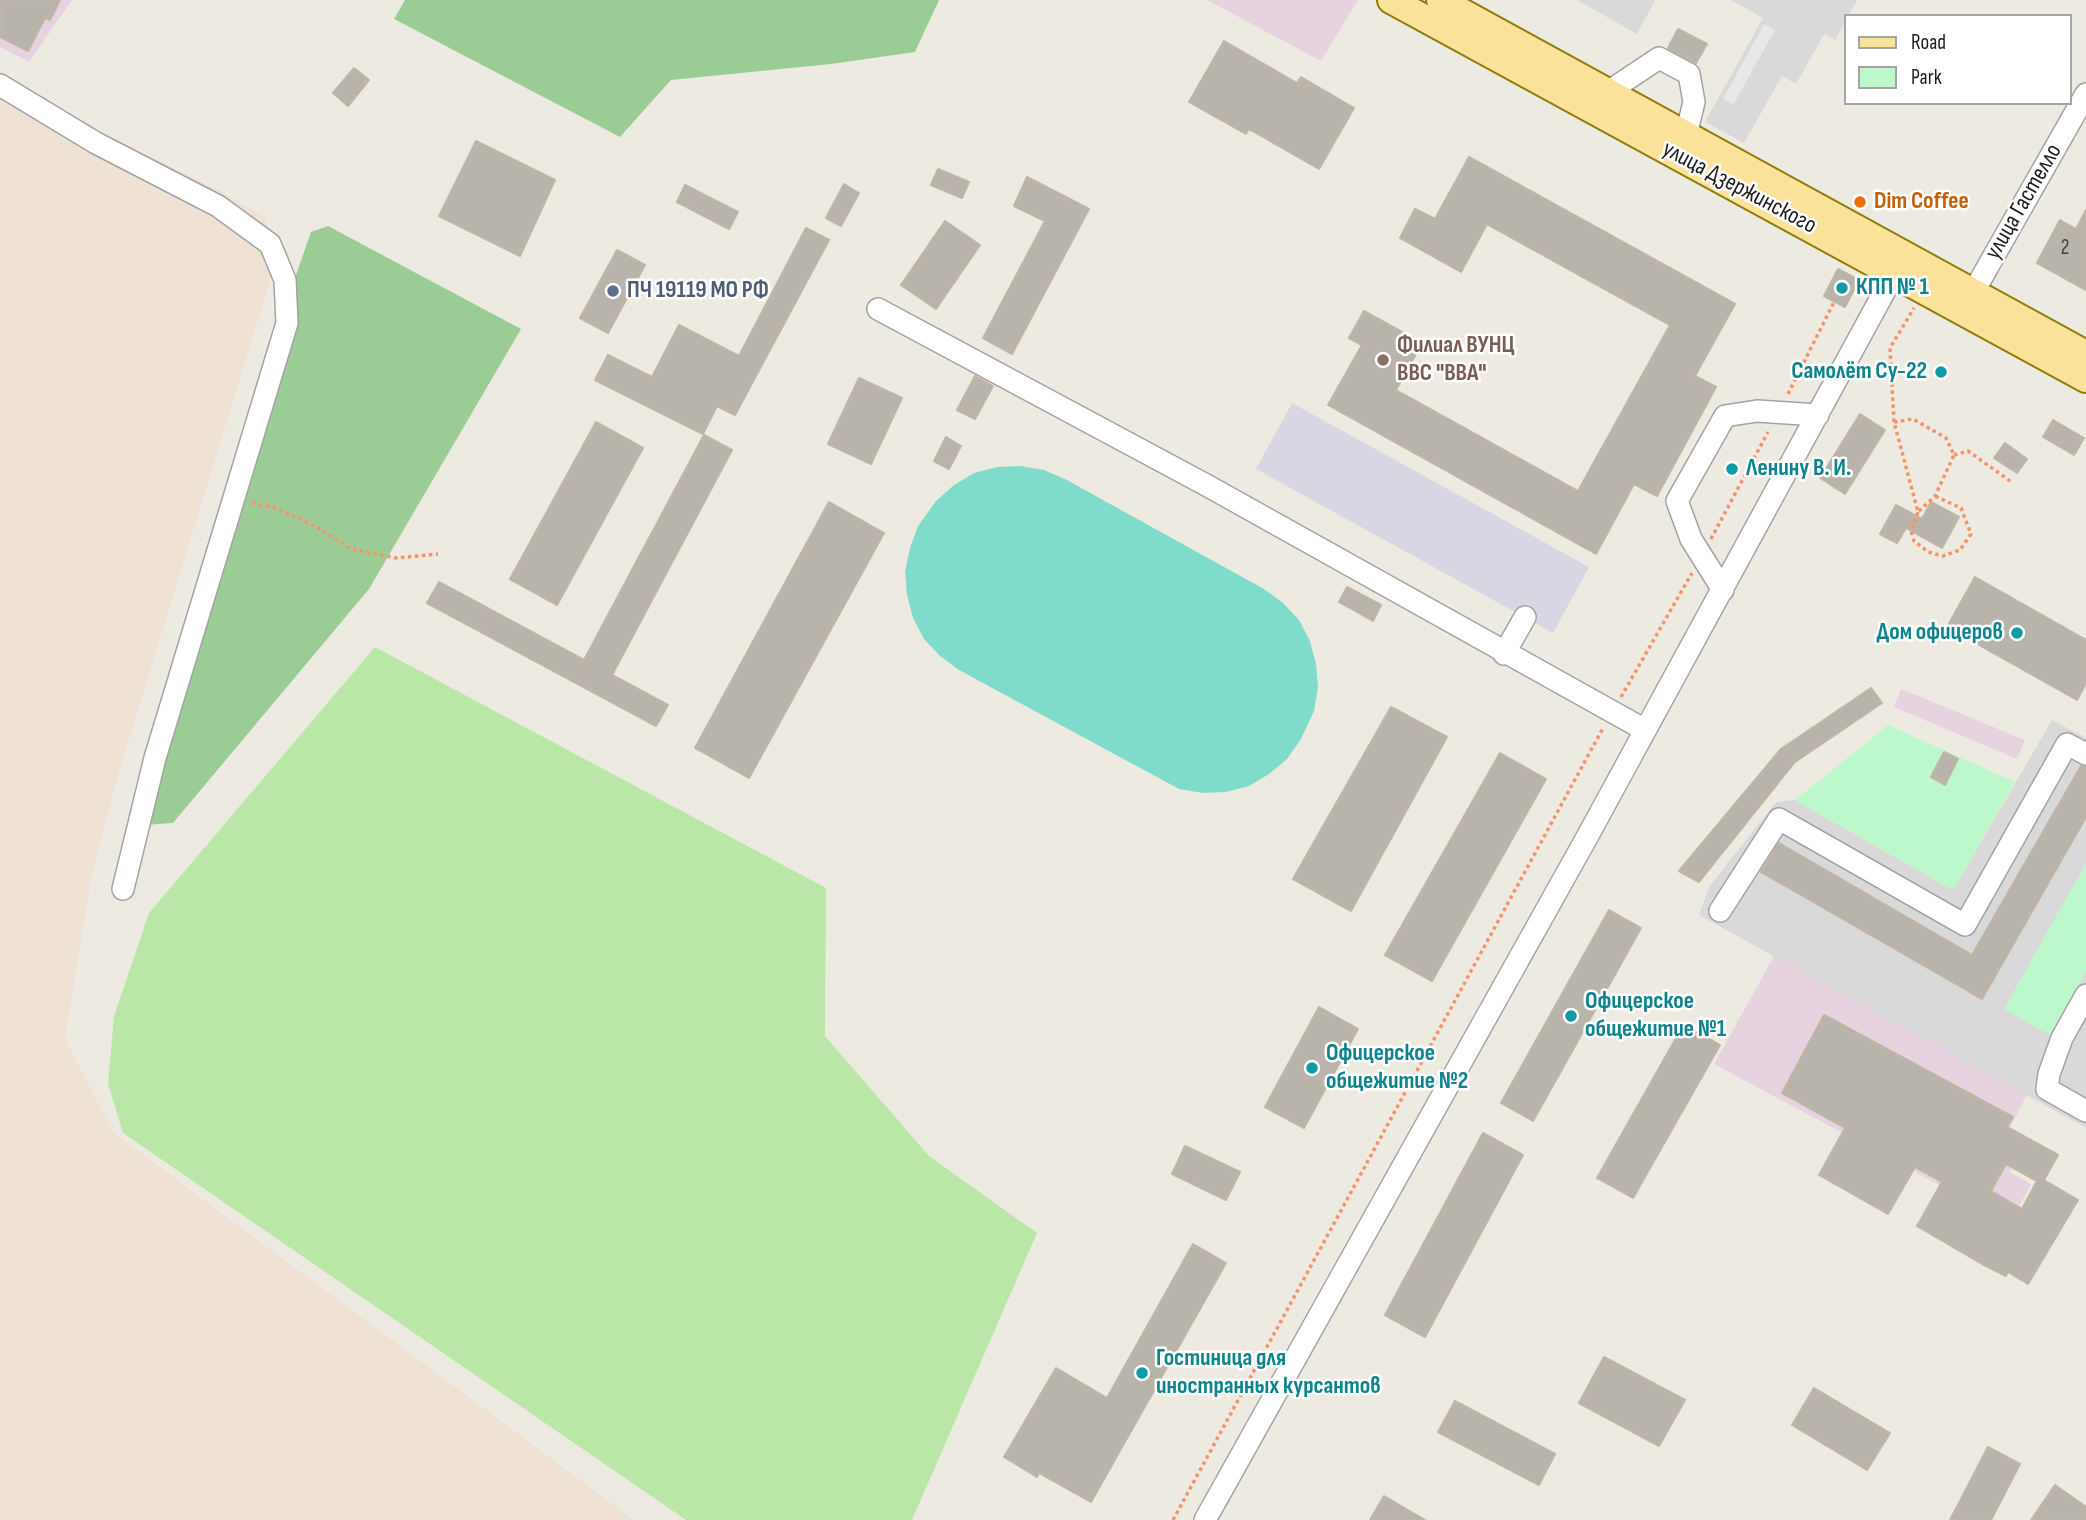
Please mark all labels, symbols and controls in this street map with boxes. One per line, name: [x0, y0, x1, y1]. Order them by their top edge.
legend: [1844, 14, 2072, 105]
text: Road: [1911, 30, 1946, 55]
text: Park: [1911, 65, 1942, 90]
street label: улица Дзержинского: [1657, 135, 1821, 241]
street label: улица Гастелло: [1979, 139, 2069, 265]
place label: Dim Coffee: [1874, 188, 1969, 216]
marker: Dim Coffee: [1852, 194, 1868, 210]
house number: 2: [2061, 236, 2069, 262]
place label: КПП № 1: [1856, 274, 1929, 302]
place label: ПЧ 19119 МО РФ: [627, 277, 769, 305]
marker: КПП № 1: [1834, 280, 1850, 296]
marker: ПЧ 19119 МО РФ: [605, 283, 621, 299]
place label: Филиал ВУНЦ ВВС "ВВА": [1397, 332, 1515, 388]
marker: Филиал ВУНЦ ВВС "ВВА": [1375, 352, 1391, 368]
place label: Самолёт Су-22: [1791, 358, 1927, 386]
marker: Самолёт Су-22: [1933, 364, 1949, 380]
place label: Ленину В. И.: [1746, 455, 1852, 483]
marker: Ленину В. И.: [1724, 461, 1740, 477]
place label: Дом офицеров: [1876, 619, 2003, 647]
marker: Дом офицеров: [2009, 625, 2025, 641]
place label: Офицерское общежитие №1: [1585, 988, 1726, 1044]
marker: Офицерское общежитие №1: [1563, 1008, 1579, 1024]
place label: Офицерское общежитие №2: [1326, 1040, 1468, 1096]
marker: Офицерское общежитие №2: [1304, 1060, 1320, 1076]
place label: Гостиница для иностранных курсантов: [1156, 1345, 1381, 1401]
marker: Гостиница для иностранных курсантов: [1134, 1365, 1150, 1381]

